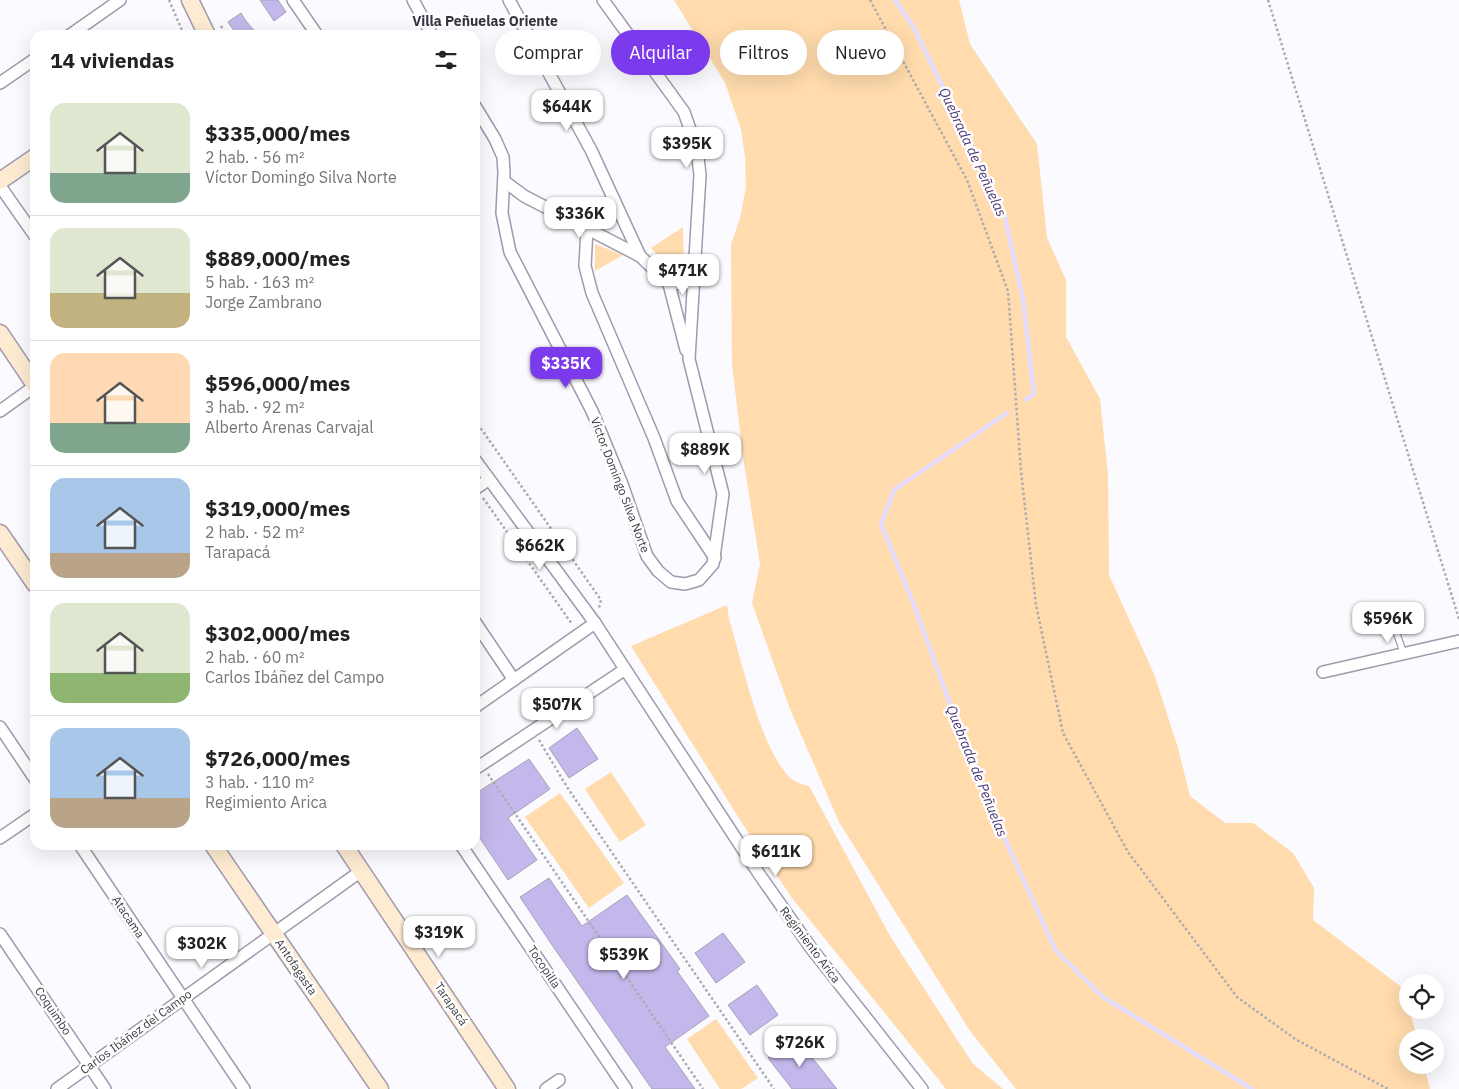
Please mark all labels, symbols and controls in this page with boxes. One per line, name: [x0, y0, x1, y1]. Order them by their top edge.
district label: Villa Peñuelas Oriente: [412, 12, 558, 30]
chip: Comprar: [495, 30, 601, 75]
chip: Alquilar: [611, 30, 710, 75]
chip: Filtros: [720, 30, 807, 75]
chip: Nuevo: [817, 30, 904, 75]
text: 14 viviendas: [50, 46, 174, 74]
icon: filters: [432, 46, 460, 74]
water label: Quebrada de Peñuelas: [935, 85, 1011, 220]
pin: $644K: [532, 90, 602, 132]
text: $644K: [542, 96, 592, 116]
text: $335,000/mes: [205, 119, 350, 147]
icon: home: [90, 123, 150, 183]
pin: $395K: [652, 126, 722, 169]
text: $395K: [662, 133, 712, 153]
text: 2 hab. · 56 m²: [205, 147, 305, 167]
text: Víctor Domingo Silva Norte: [205, 167, 397, 187]
pin: $336K: [545, 196, 615, 239]
text: $336K: [555, 203, 605, 223]
text: $889,000/mes: [205, 244, 350, 272]
icon: home: [90, 248, 150, 308]
pin: $471K: [648, 254, 718, 296]
text: $471K: [658, 260, 708, 280]
text: 5 hab. · 163 m²: [205, 272, 314, 292]
text: Jorge Zambrano: [205, 292, 322, 312]
pin: $335K: [531, 346, 601, 389]
text: $335K: [541, 353, 591, 373]
text: $596,000/mes: [205, 369, 350, 397]
icon: home: [90, 373, 150, 433]
text: 3 hab. · 92 m²: [205, 397, 305, 417]
street label: Víctor Domingo Silva Norte: [588, 415, 653, 555]
text: Alberto Arenas Carvajal: [205, 417, 374, 437]
pin: $889K: [670, 432, 740, 475]
text: $889K: [680, 439, 730, 459]
text: $319,000/mes: [205, 494, 350, 522]
icon: home: [90, 498, 150, 558]
text: 2 hab. · 52 m²: [205, 522, 305, 542]
pin: $662K: [505, 528, 575, 571]
text: $662K: [515, 535, 565, 555]
text: Tarapacá: [205, 542, 270, 562]
pin: $596K: [1353, 602, 1423, 644]
text: $596K: [1363, 608, 1413, 628]
text: $302,000/mes: [205, 619, 350, 647]
icon: home: [90, 623, 150, 683]
text: 2 hab. · 60 m²: [205, 647, 305, 667]
text: Carlos Ibáñez del Campo: [205, 667, 384, 687]
pin: $507K: [522, 688, 592, 730]
text: $507K: [532, 694, 582, 714]
water label: Quebrada de Peñuelas: [942, 703, 1012, 840]
text: $726,000/mes: [205, 744, 350, 772]
icon: home: [90, 748, 150, 808]
text: 3 hab. · 110 m²: [205, 772, 314, 792]
text: Regimiento Arica: [205, 792, 327, 812]
pin: $611K: [741, 834, 811, 877]
text: $611K: [751, 841, 801, 861]
street label: Atacama: [109, 893, 148, 941]
street label: Regimiento Arica: [777, 904, 844, 986]
pin: $319K: [404, 916, 474, 958]
text: $319K: [414, 922, 464, 942]
pin: $302K: [167, 926, 237, 969]
text: $302K: [177, 933, 227, 953]
street label: Antofagasta: [272, 936, 321, 998]
pin: $539K: [589, 938, 659, 980]
street label: Tocopilla: [525, 942, 564, 991]
text: $539K: [599, 944, 649, 964]
map controls: [1399, 974, 1444, 1074]
button: locate: [1399, 974, 1444, 1019]
street label: Tarapacá: [431, 979, 472, 1029]
street label: Coquimbo: [32, 984, 75, 1038]
street label: Carlos Ibáñez del Campo: [77, 986, 195, 1077]
pin: $726K: [765, 1026, 835, 1068]
button: layers: [1399, 1029, 1444, 1074]
text: $726K: [775, 1032, 825, 1052]

